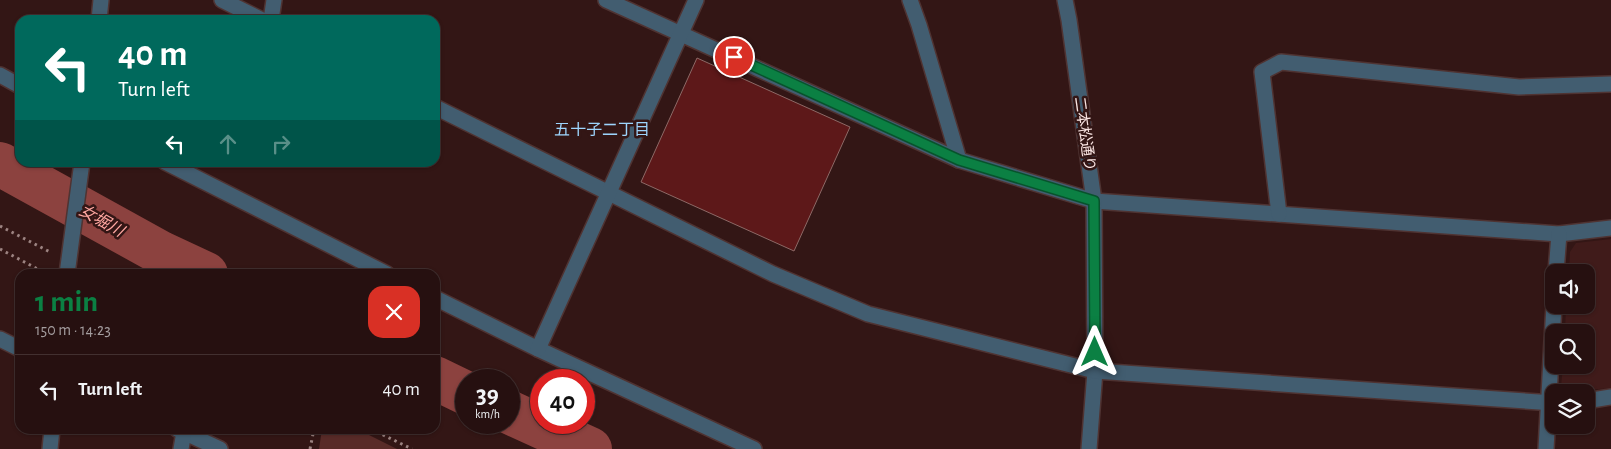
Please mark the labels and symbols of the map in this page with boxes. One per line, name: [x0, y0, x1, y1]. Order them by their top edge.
pin: [713, 36, 755, 78]
street label: 二本松通り: [1072, 96, 1098, 172]
district label: 五十子二丁目: [554, 122, 650, 138]
water label: 女堀川: [77, 201, 129, 240]
position arrow: [1068, 325, 1120, 377]
speed limit sign: 40: [530, 369, 595, 434]

